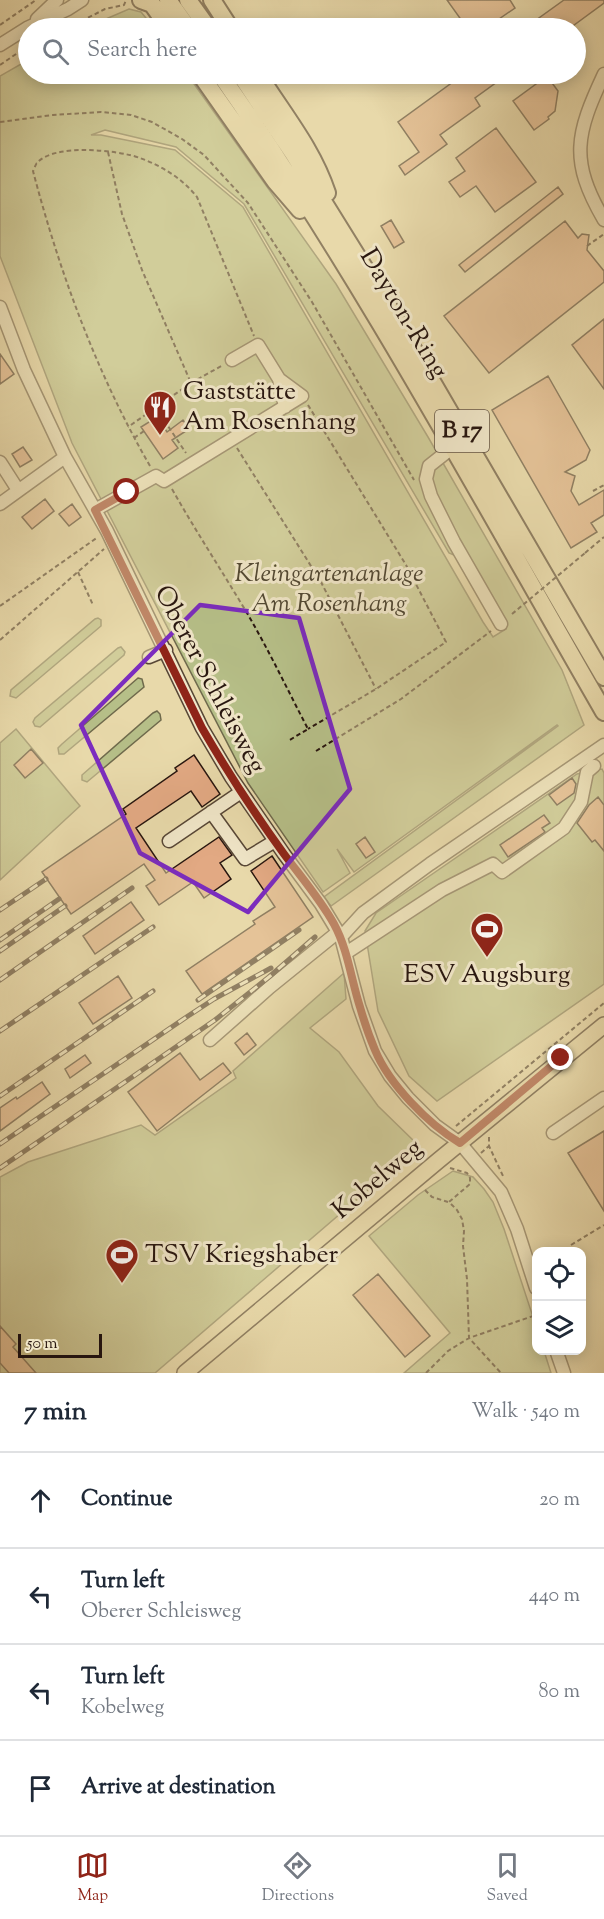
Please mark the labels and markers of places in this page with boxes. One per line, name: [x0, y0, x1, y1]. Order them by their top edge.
place label: Gaststätte Am Rosenhang: [183, 374, 356, 441]
restaurant icon: Gaststätte Am Rosenhang: [142, 389, 178, 436]
sports icon: ESV Augsburg: [469, 911, 505, 958]
place label: ESV Augsburg: [404, 957, 570, 994]
sports icon: TSV Kriegshaber: [104, 1237, 140, 1284]
place label: TSV Kriegshaber: [145, 1237, 339, 1274]

